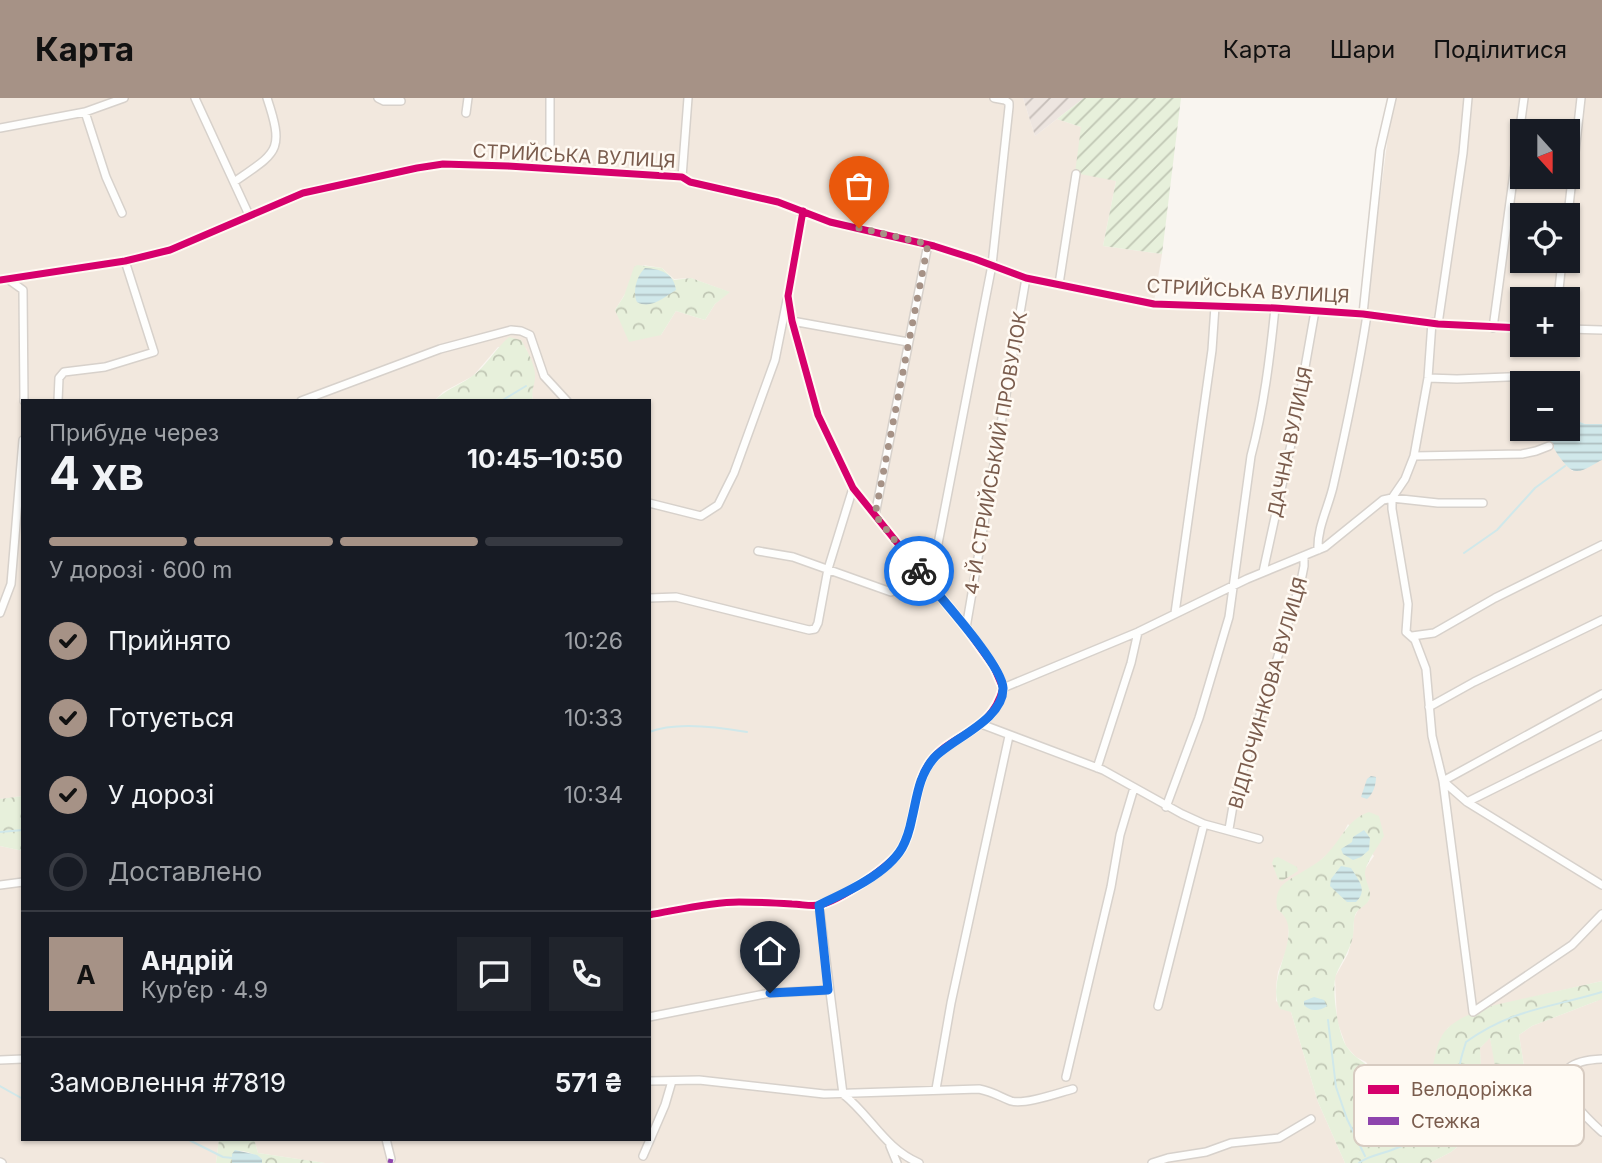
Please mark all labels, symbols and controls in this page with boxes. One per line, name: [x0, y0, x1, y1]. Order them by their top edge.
text: Карта: [35, 29, 134, 69]
text: Карта: [1223, 35, 1292, 64]
text: Шари: [1330, 35, 1395, 64]
text: Поділитися: [1433, 35, 1567, 64]
north arrow: [1510, 119, 1580, 189]
map controls: [1510, 119, 1580, 441]
street label: СТРИЙСЬКА ВУЛИЦЯ: [472, 138, 676, 173]
pin: [829, 156, 889, 228]
icon: bag: [840, 167, 878, 205]
button: locate: [1510, 203, 1580, 273]
street label: СТРИЙСЬКА ВУЛИЦЯ: [1146, 273, 1350, 308]
button: +: [1510, 287, 1580, 357]
street label: 4-Й СТРИЙСЬКИЙ ПРОВУЛОК: [959, 309, 1032, 596]
street label: ДАЧНА ВУЛИЦЯ: [1263, 365, 1317, 519]
button: −: [1510, 371, 1580, 441]
text: Прибуде через: [49, 419, 219, 447]
text: 10:45–10:50: [467, 443, 623, 474]
text: 4 хв: [49, 445, 144, 501]
courier: [884, 536, 954, 606]
icon: bike: [900, 552, 938, 590]
text: У дорозі · 600 m: [49, 556, 232, 584]
street label: ВІДПОЧИНКОВА ВУЛИЦЯ: [1224, 575, 1312, 811]
icon: check: [49, 622, 87, 660]
text: Прийнято: [108, 625, 231, 656]
text: 10:26: [564, 627, 623, 655]
icon: check: [49, 699, 87, 737]
text: Готується: [108, 702, 234, 733]
text: 10:33: [564, 704, 623, 732]
icon: check: [49, 776, 87, 814]
text: У дорозі: [108, 779, 214, 810]
text: 10:34: [563, 781, 623, 809]
text: Доставлено: [108, 856, 262, 887]
pin: [740, 921, 800, 993]
icon: home: [751, 932, 789, 970]
button: chat: [457, 937, 531, 1011]
button: phone: [549, 937, 623, 1011]
text: Андрій: [141, 945, 234, 976]
text: А: [76, 959, 96, 990]
text: Кур’єр · 4.9: [141, 976, 268, 1004]
legend: [1354, 1065, 1584, 1146]
text: Замовлення #7819: [49, 1067, 286, 1098]
text: 571 ₴: [555, 1067, 623, 1098]
text: Велодоріжка: [1411, 1078, 1533, 1101]
text: Стежка: [1411, 1110, 1480, 1133]

